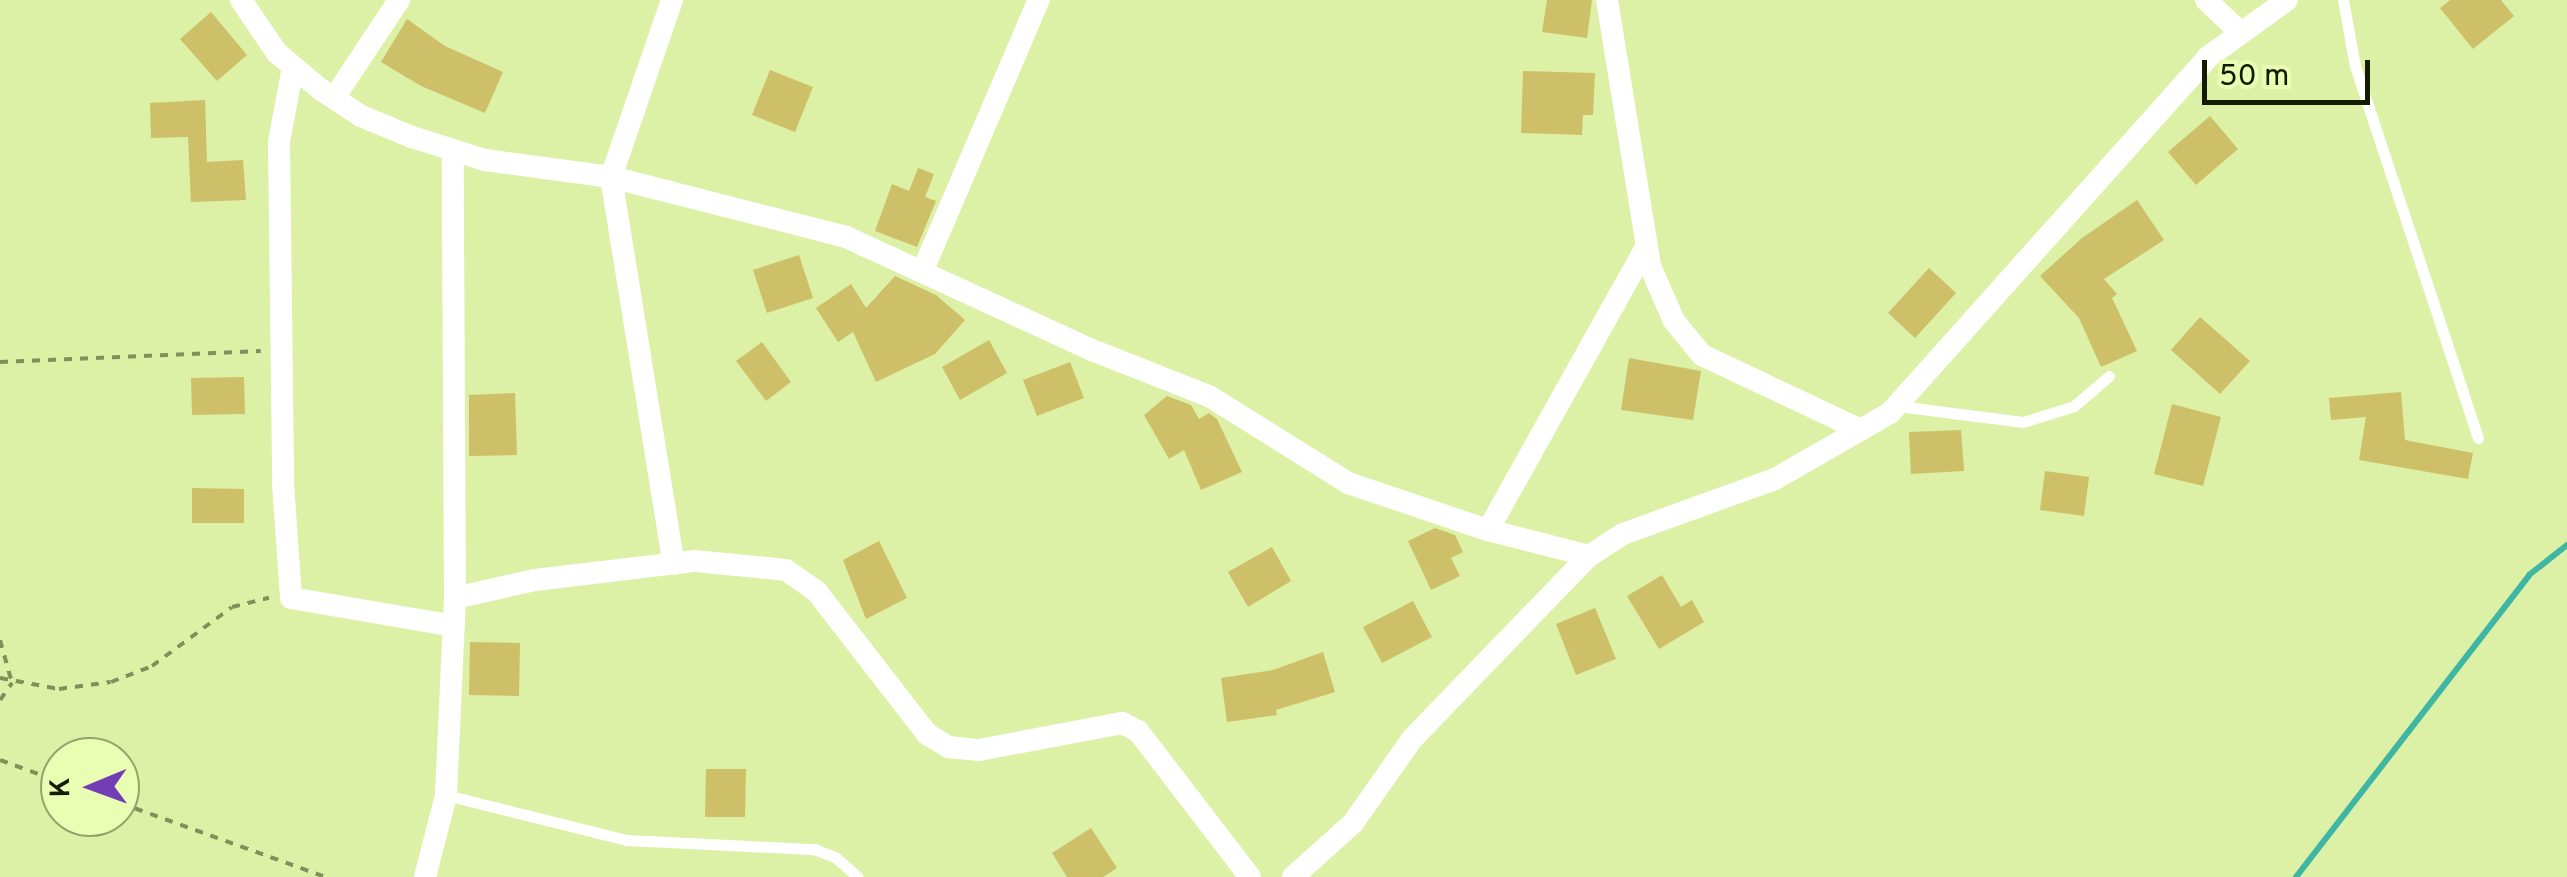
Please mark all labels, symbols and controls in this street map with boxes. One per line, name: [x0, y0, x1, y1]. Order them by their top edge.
scale bar: [2207, 40, 2374, 102]
text: 50 m: [2219, 59, 2289, 96]
north arrow: [40, 737, 140, 837]
text: K: [44, 777, 80, 798]

